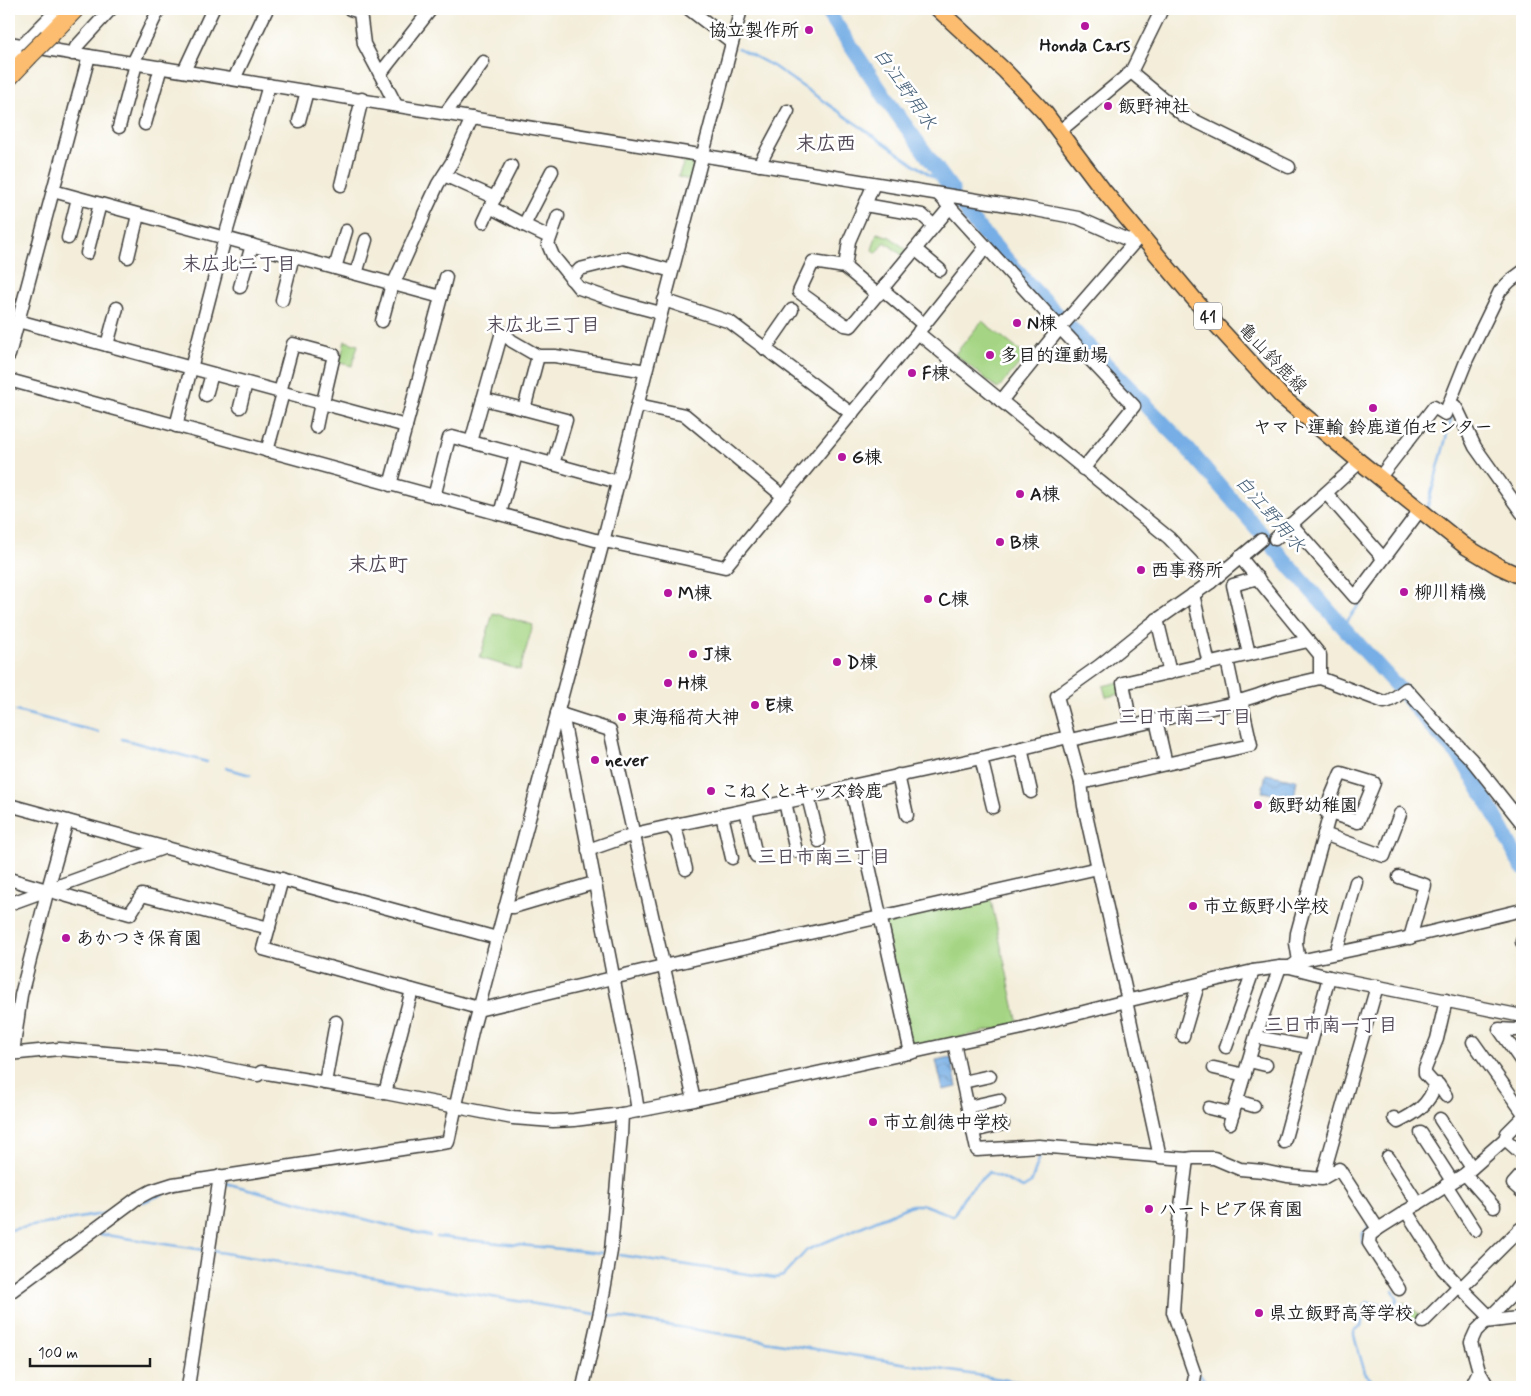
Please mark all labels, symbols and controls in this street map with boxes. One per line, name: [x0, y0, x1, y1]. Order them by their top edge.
place label: 協立製作所: [709, 19, 799, 43]
marker: Honda Cars: [1079, 20, 1091, 32]
marker: 協立製作所: [803, 24, 815, 36]
place label: Honda Cars: [1040, 34, 1130, 58]
water label: 白江野用水: [867, 43, 942, 135]
place label: 飯野神社: [1118, 95, 1190, 119]
marker: 飯野神社: [1102, 100, 1114, 112]
district label: 末広西: [796, 131, 856, 158]
district label: 末広北二丁目: [182, 252, 296, 277]
road number: 41: [1194, 302, 1222, 330]
place label: N棟: [1027, 312, 1057, 336]
district label: 末広北三丁目: [486, 313, 600, 338]
marker: N棟: [1011, 317, 1023, 329]
street label: 亀山鈴鹿線: [1232, 318, 1312, 399]
place label: 多目的運動場: [1000, 344, 1108, 368]
marker: 多目的運動場: [984, 349, 996, 361]
place label: F棟: [922, 362, 950, 386]
marker: F棟: [906, 367, 918, 379]
marker: ヤマト運輸 鈴鹿道伯センター: [1367, 402, 1379, 414]
place label: ヤマト運輸 鈴鹿道伯センター: [1254, 416, 1492, 440]
place label: G棟: [852, 446, 882, 470]
marker: G棟: [836, 451, 848, 463]
water label: 白江野用水: [1229, 470, 1310, 558]
place label: A棟: [1030, 483, 1060, 507]
marker: A棟: [1014, 488, 1026, 500]
place label: B棟: [1010, 531, 1039, 555]
marker: B棟: [994, 536, 1006, 548]
district label: 末広町: [348, 552, 408, 579]
place label: 西事務所: [1151, 559, 1223, 583]
marker: 西事務所: [1135, 564, 1147, 576]
place label: 柳川精機: [1414, 581, 1486, 605]
place label: M棟: [678, 582, 712, 606]
marker: 柳川精機: [1398, 586, 1410, 598]
marker: M棟: [662, 587, 674, 599]
place label: C棟: [938, 588, 969, 612]
marker: C棟: [922, 593, 934, 605]
place label: J棟: [703, 643, 731, 667]
marker: J棟: [687, 648, 699, 660]
place label: D棟: [847, 651, 877, 675]
marker: D棟: [831, 656, 843, 668]
place label: H棟: [678, 672, 708, 696]
marker: H棟: [662, 677, 674, 689]
place label: E棟: [765, 694, 794, 718]
marker: E棟: [749, 699, 761, 711]
district label: 三日市南二丁目: [1118, 705, 1252, 730]
place label: 東海稲荷大神: [632, 706, 740, 730]
marker: 東海稲荷大神: [616, 711, 628, 723]
place label: never: [605, 749, 649, 773]
marker: never: [589, 754, 601, 766]
place label: こねくとキッズ鈴鹿: [721, 780, 883, 804]
marker: こねくとキッズ鈴鹿: [705, 785, 717, 797]
place label: 飯野幼稚園: [1268, 794, 1358, 818]
marker: 飯野幼稚園: [1252, 799, 1264, 811]
district label: 三日市南三丁目: [757, 845, 891, 870]
place label: 市立飯野小学校: [1203, 895, 1329, 919]
marker: 市立飯野小学校: [1187, 900, 1199, 912]
place label: あかつき保育園: [76, 927, 202, 951]
marker: あかつき保育園: [60, 932, 72, 944]
district label: 三日市南一丁目: [1264, 1013, 1398, 1038]
place label: 市立創徳中学校: [883, 1111, 1009, 1135]
marker: 市立創徳中学校: [867, 1116, 879, 1128]
place label: ハートピア保育園: [1159, 1198, 1303, 1222]
marker: ハートピア保育園: [1143, 1203, 1155, 1215]
place label: 県立飯野高等学校: [1269, 1302, 1413, 1326]
marker: 県立飯野高等学校: [1253, 1307, 1265, 1319]
scale bar: [30, 1336, 150, 1368]
text: 100 m: [38, 1344, 78, 1364]

